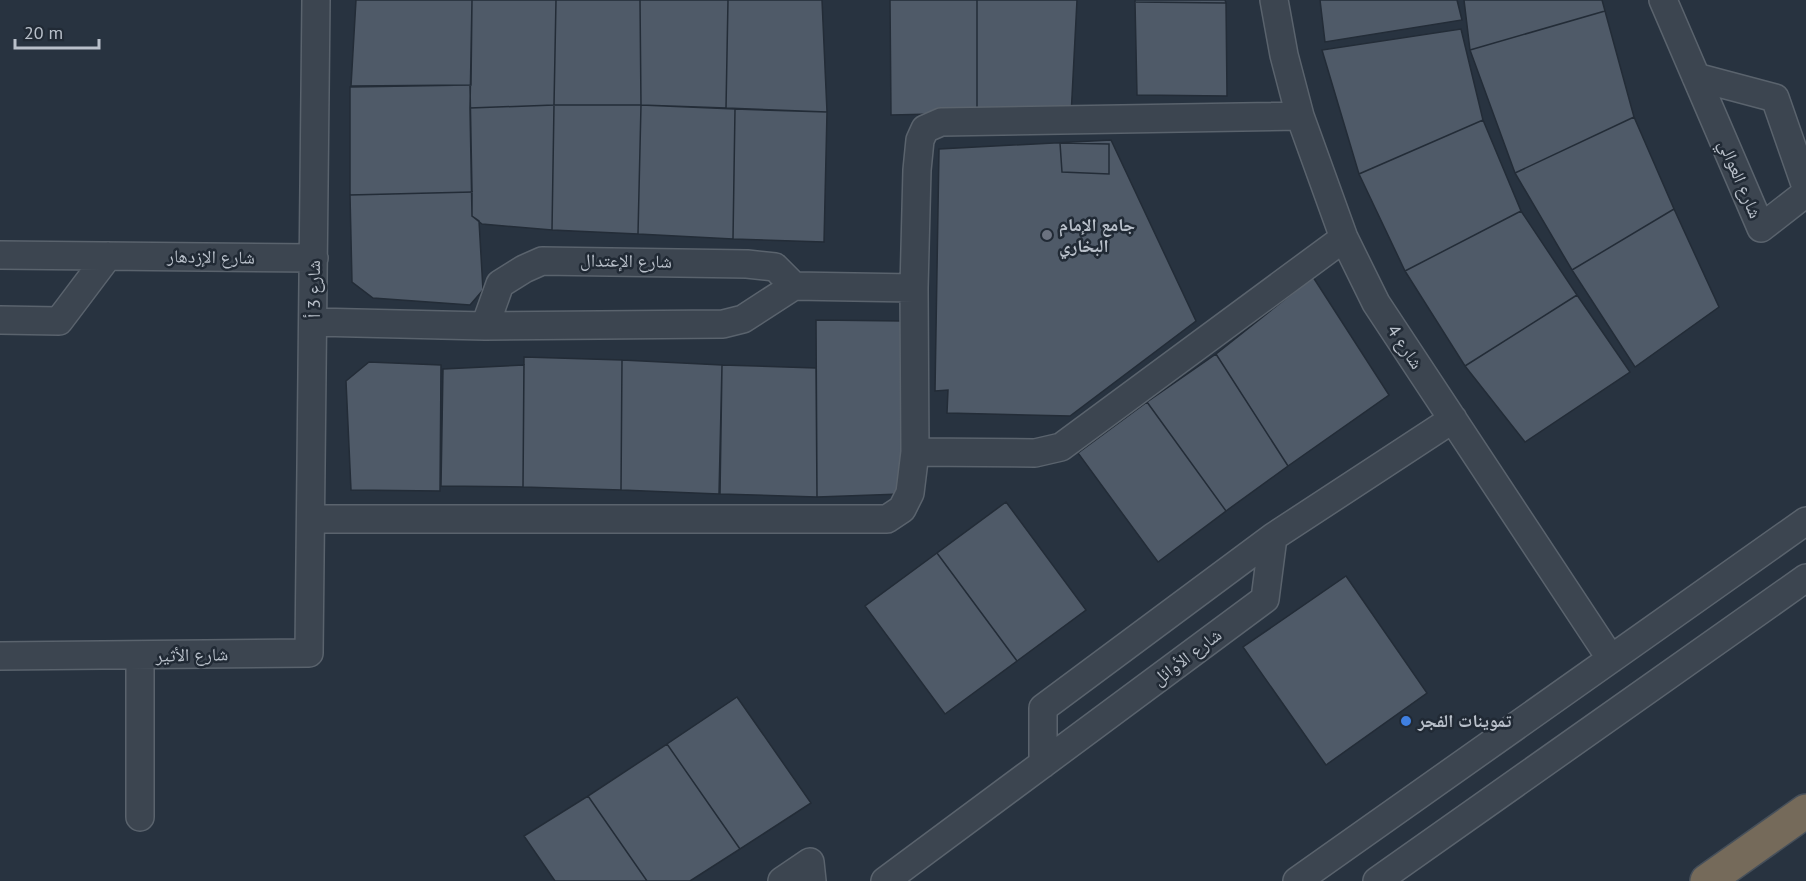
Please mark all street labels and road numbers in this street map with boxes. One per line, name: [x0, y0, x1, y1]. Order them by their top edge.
street label: شارع العوالي: [1710, 136, 1767, 223]
street label: شارع الإزدهار: [166, 244, 255, 269]
street label: شارع الإعتدال: [580, 248, 672, 273]
street label: شارع 3 أ: [302, 260, 325, 318]
street label: شارع 4: [1382, 320, 1429, 373]
street label: شارع الأوائل: [1147, 623, 1226, 690]
street label: شارع الأثير: [155, 642, 228, 667]

